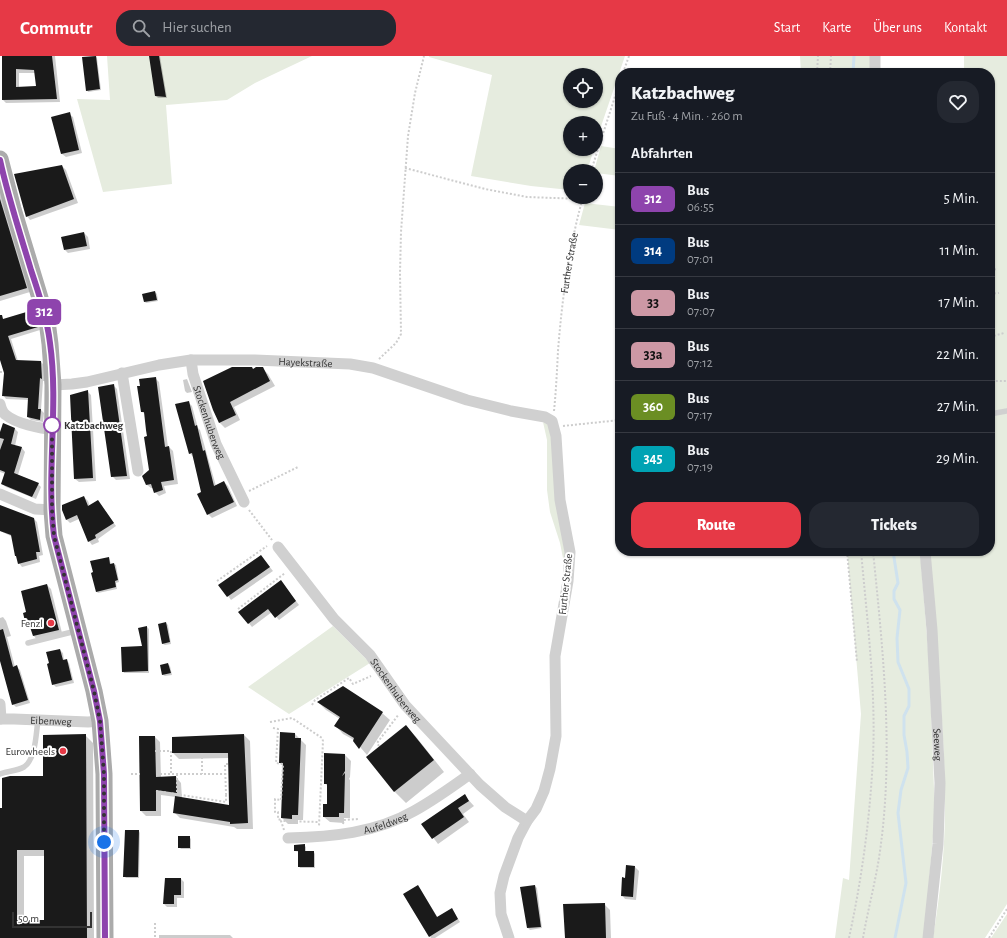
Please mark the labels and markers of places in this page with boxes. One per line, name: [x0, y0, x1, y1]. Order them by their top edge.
marker: Katzbachweg: [43, 416, 61, 434]
place label: Katzbachweg: [64, 420, 124, 431]
place label: Fenzl: [21, 618, 43, 629]
marker: Fenzl: [46, 618, 56, 628]
place label: Eurowheels: [6, 746, 55, 757]
marker: Eurowheels: [58, 746, 68, 756]

